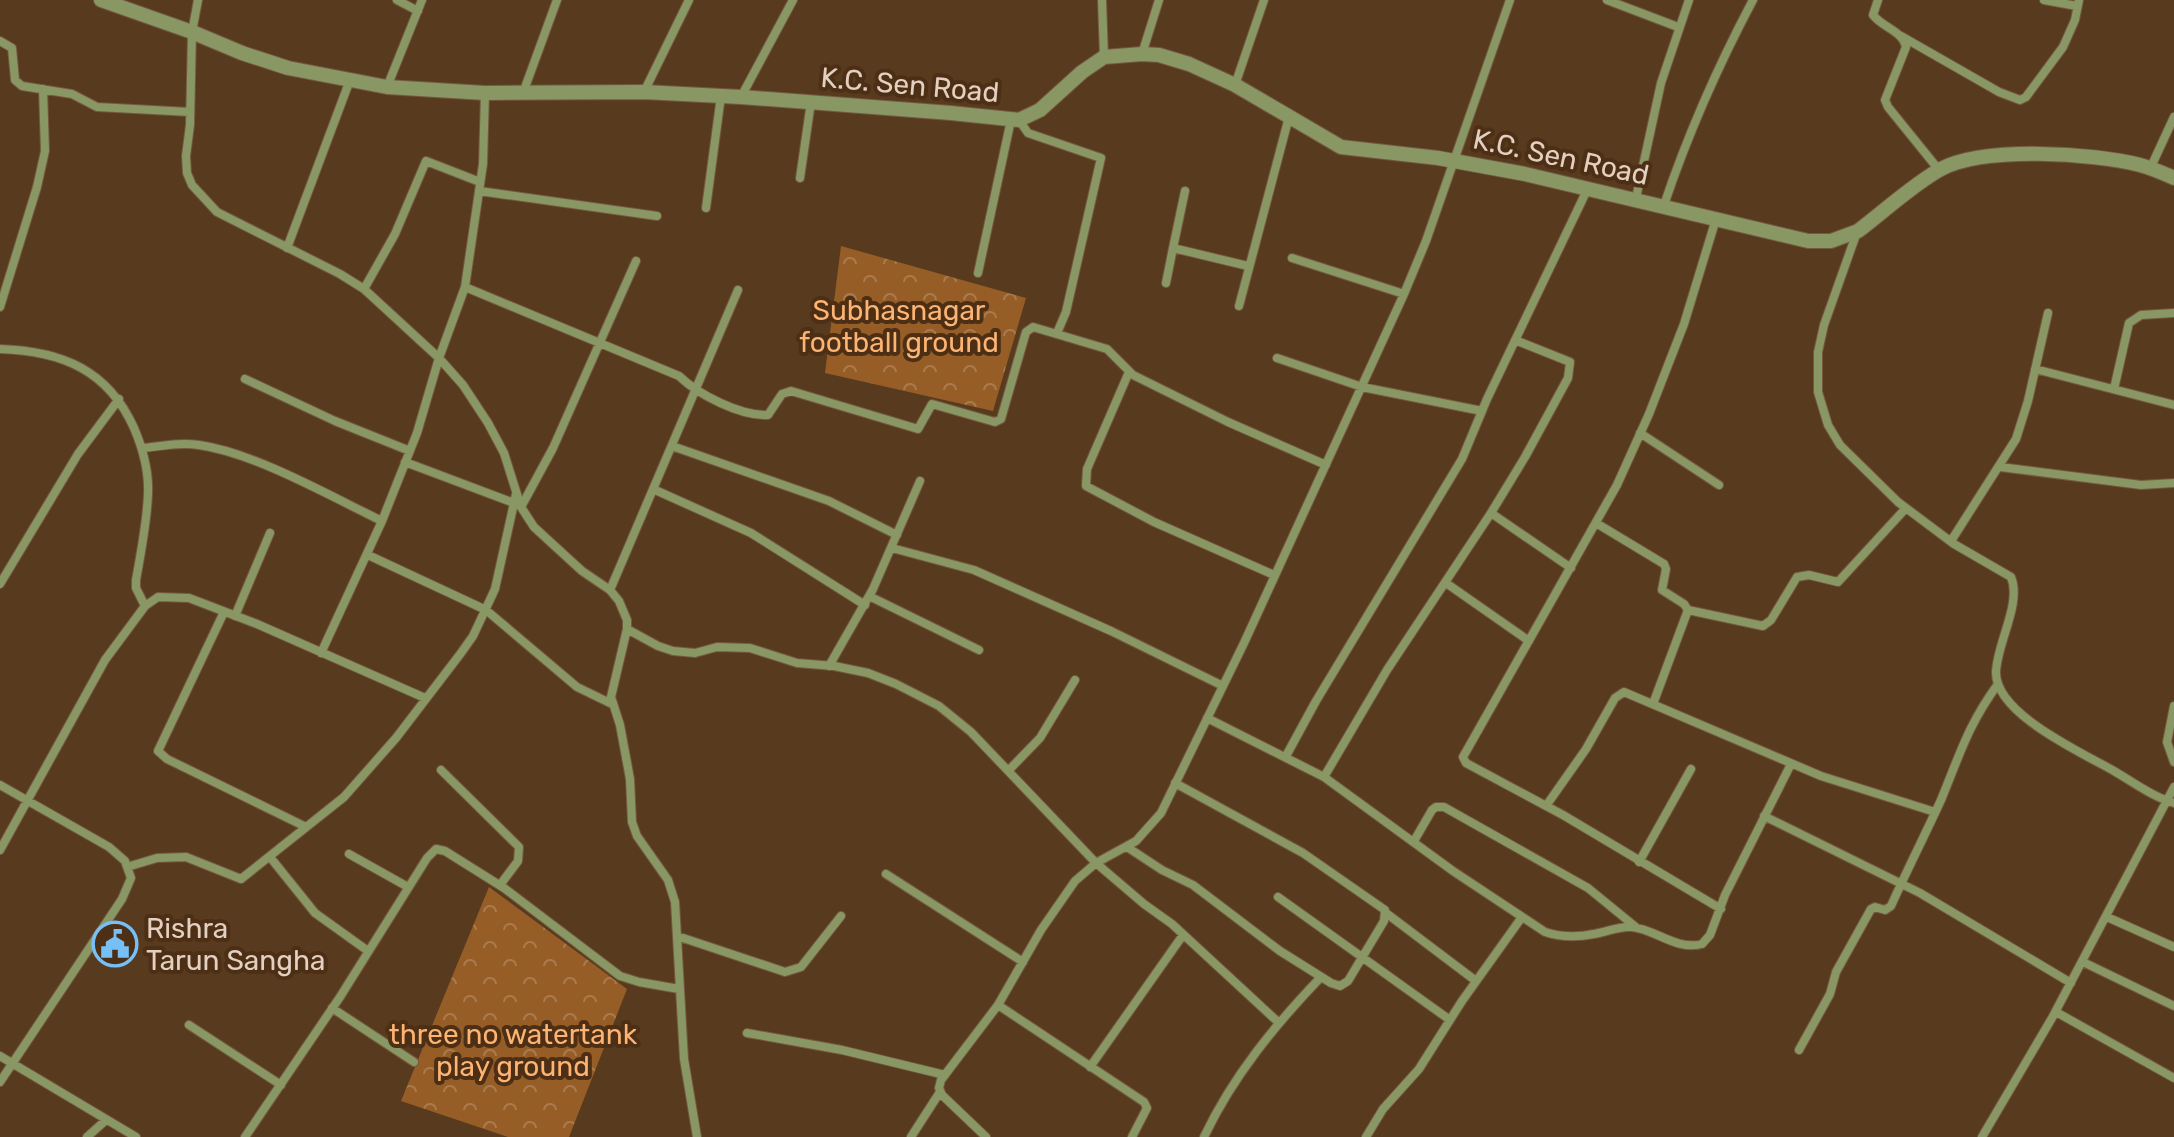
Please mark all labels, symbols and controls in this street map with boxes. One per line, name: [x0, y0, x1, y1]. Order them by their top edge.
street label: K.C. Sen Road: [819, 61, 1001, 109]
street label: K.C. Sen Road: [1470, 122, 1652, 192]
park label: Subhasnagar football ground: [799, 294, 999, 359]
place label: Rishra Tarun Sangha: [146, 912, 325, 977]
public building icon: Rishra Tarun Sangha: [91, 920, 139, 968]
park label: three no watertank play ground: [389, 1018, 638, 1083]

